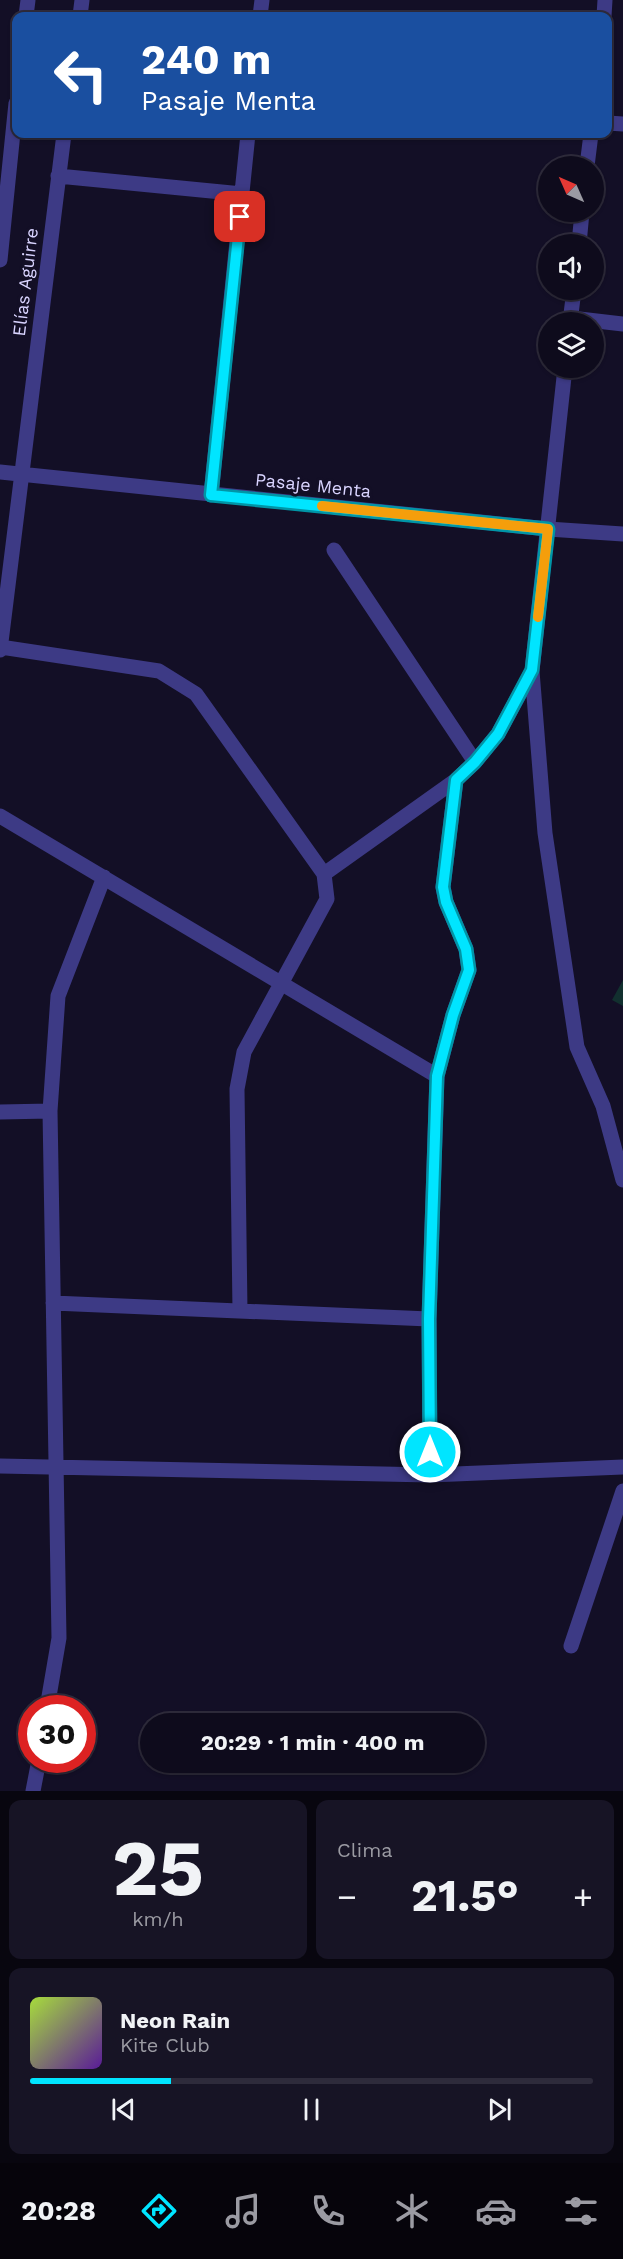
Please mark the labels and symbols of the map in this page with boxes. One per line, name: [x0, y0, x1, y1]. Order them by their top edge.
north arrow: [538, 156, 604, 222]
pin: [214, 191, 265, 242]
street label: Elías Aguirre: [8, 227, 42, 337]
street label: Pasaje Menta: [254, 468, 372, 502]
position arrow: [398, 1420, 462, 1484]
speed limit sign: 30: [18, 1695, 96, 1773]

